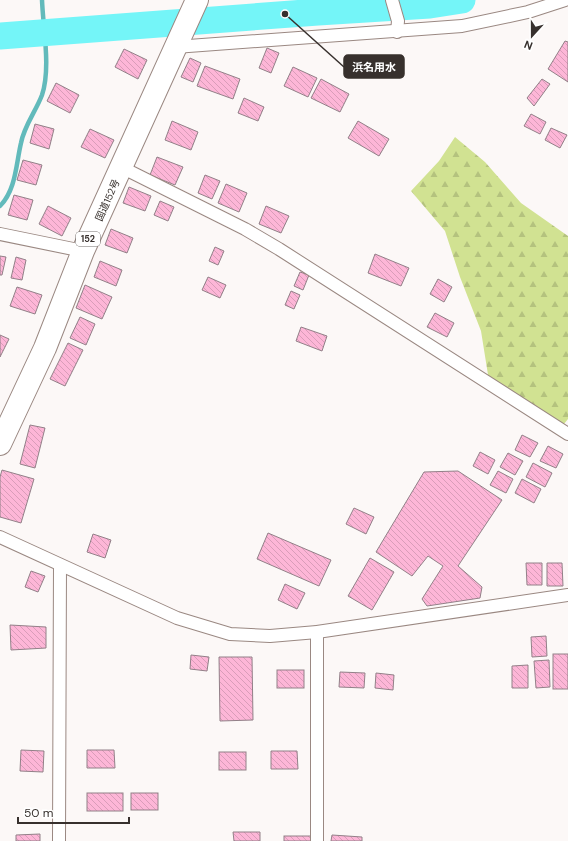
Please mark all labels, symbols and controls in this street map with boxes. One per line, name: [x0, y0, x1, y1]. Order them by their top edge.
north arrow: [512, 16, 552, 56]
text: N: [522, 37, 535, 53]
callout: 浜名用水: [344, 55, 404, 78]
text: 浜名用水: [352, 60, 396, 74]
street label: 国道152号: [92, 177, 123, 223]
road number: 152: [76, 232, 100, 246]
scale bar: [18, 799, 129, 825]
text: 50 m: [24, 805, 53, 821]

